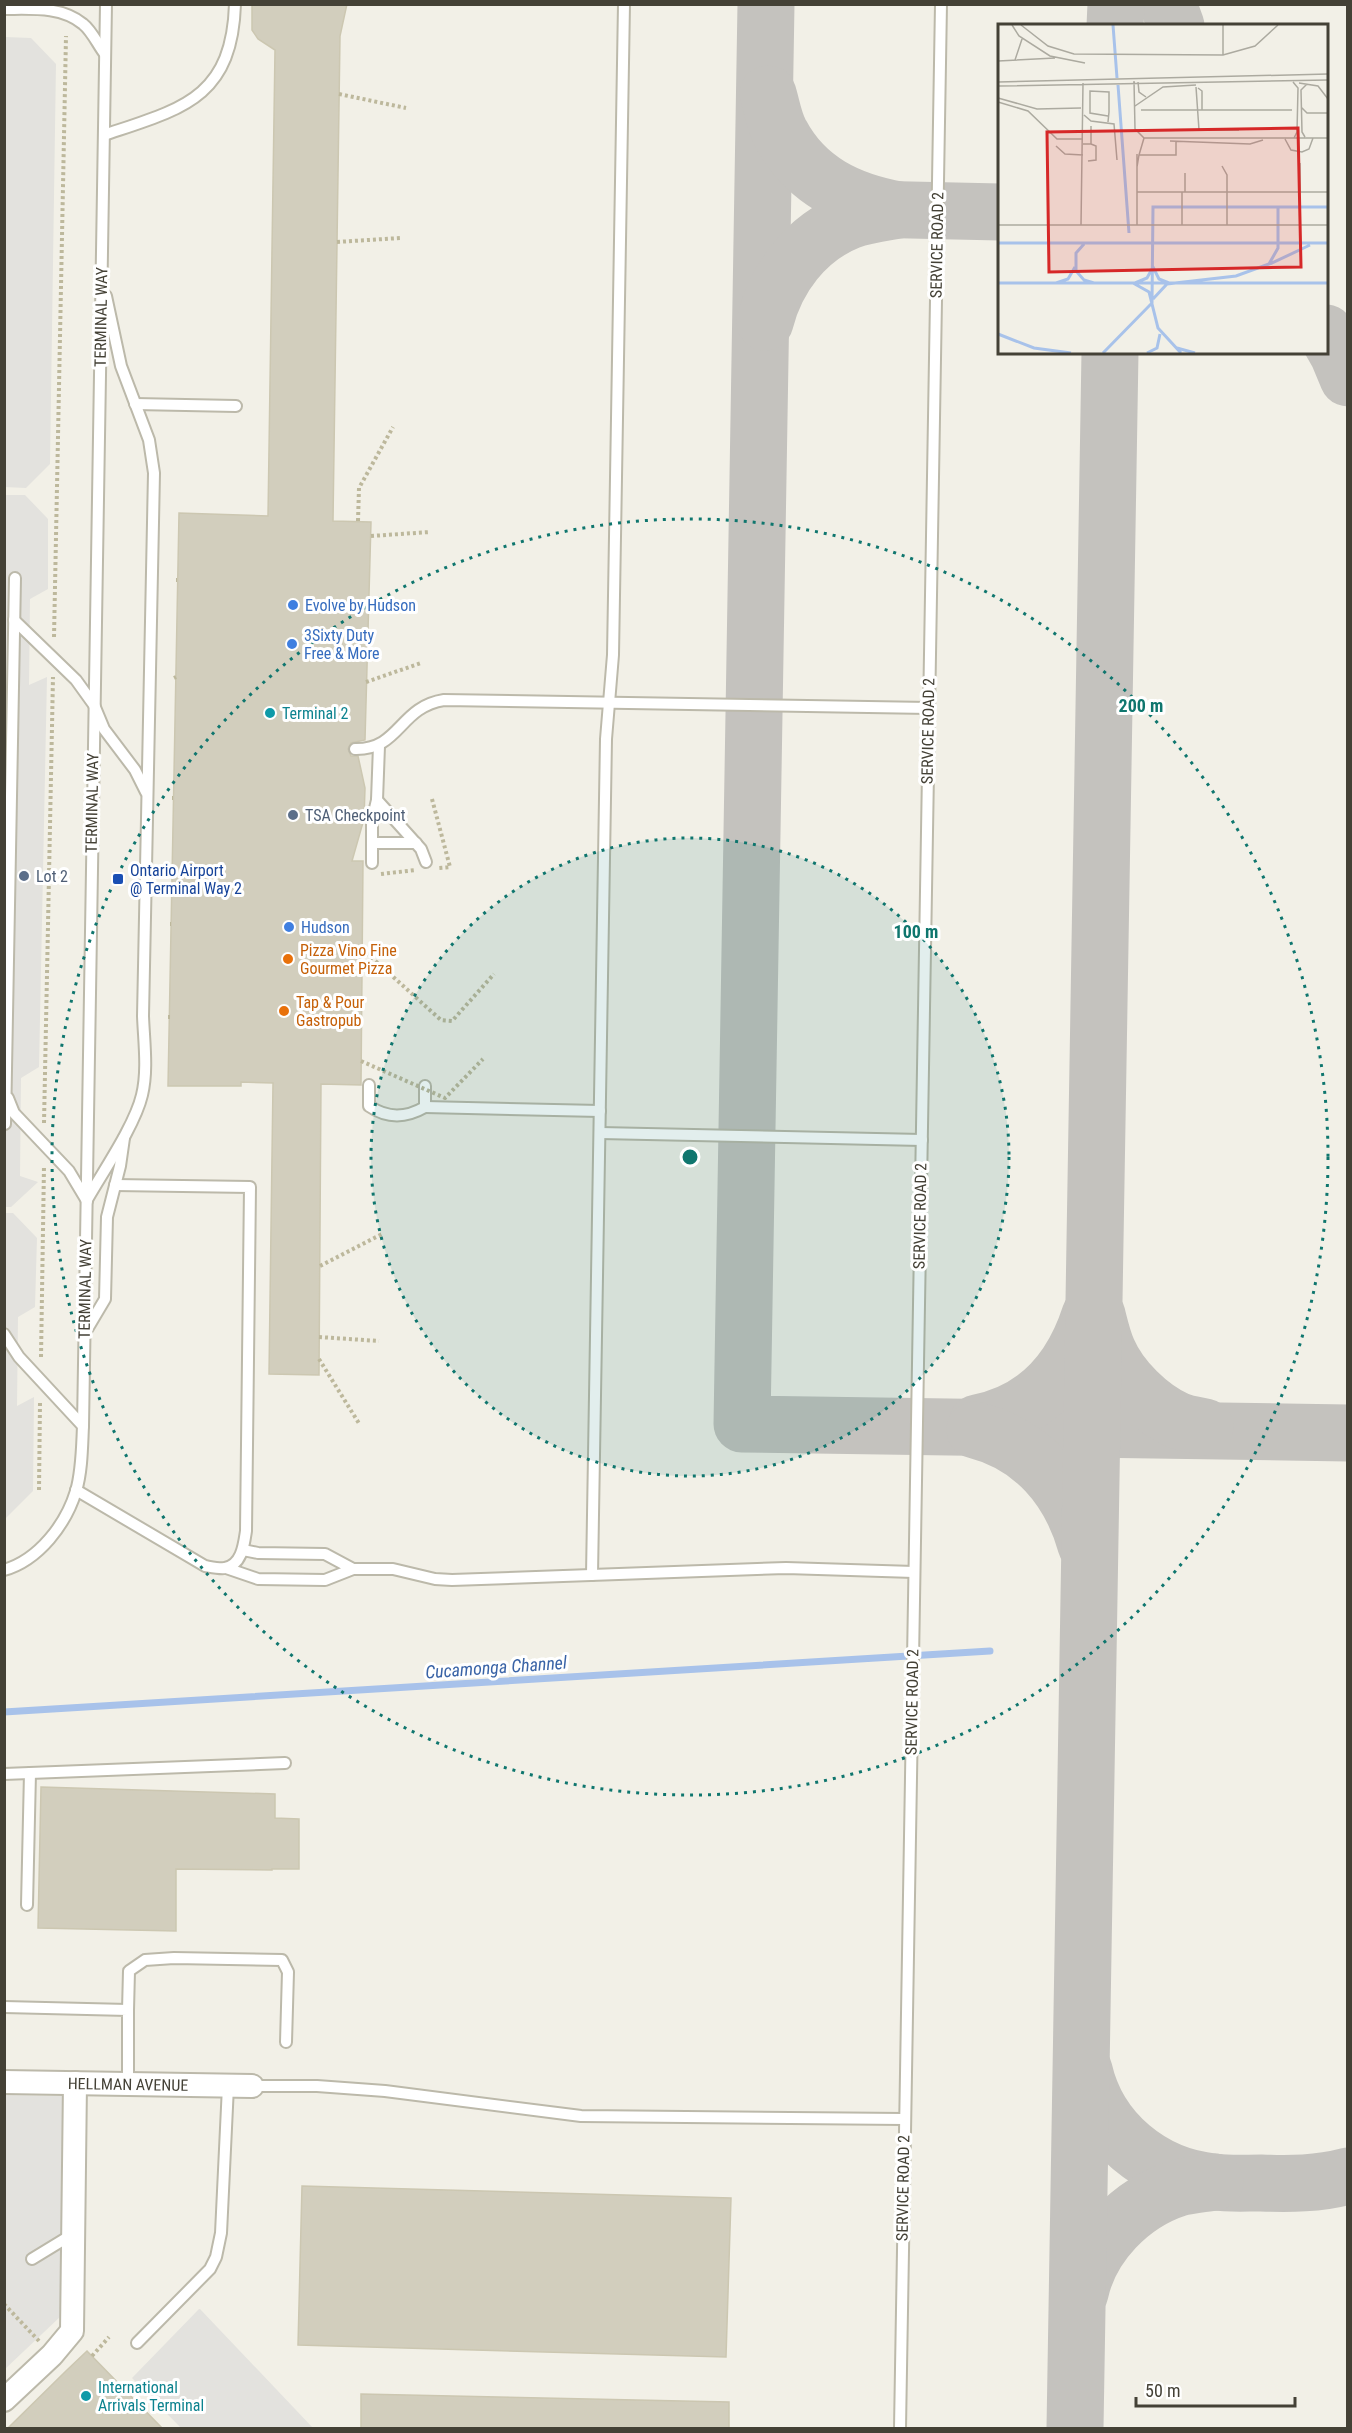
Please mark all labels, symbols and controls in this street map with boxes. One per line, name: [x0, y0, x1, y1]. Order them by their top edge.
inset map: [998, 24, 1328, 354]
street label: SERVICE ROAD 2: [927, 192, 947, 298]
street label: TERMINAL WAY: [91, 266, 111, 367]
place label: Evolve by Hudson: [305, 596, 416, 615]
marker: Evolve by Hudson: [286, 598, 300, 612]
place label: 3Sixty Duty Free & More: [304, 626, 380, 663]
marker: 3Sixty Duty Free & More: [285, 637, 299, 651]
street label: SERVICE ROAD 2: [918, 678, 938, 784]
text: 200 m: [1119, 695, 1163, 716]
place label: Terminal 2: [282, 704, 348, 723]
marker: Terminal 2: [263, 706, 277, 720]
street label: TERMINAL WAY: [82, 752, 102, 853]
place label: TSA Checkpoint: [305, 806, 406, 825]
marker: TSA Checkpoint: [286, 808, 300, 822]
place label: Ontario Airport @ Terminal Way 2: [130, 861, 242, 898]
place label: Lot 2: [36, 867, 68, 886]
marker: Lot 2: [17, 869, 31, 883]
marker: Ontario Airport @ Terminal Way 2: [111, 872, 125, 886]
place label: Hudson: [301, 918, 350, 937]
marker: Hudson: [282, 920, 296, 934]
text: 100 m: [894, 921, 938, 942]
place label: Pizza Vino Fine Gourmet Pizza: [300, 941, 397, 978]
marker: Pizza Vino Fine Gourmet Pizza: [281, 952, 295, 966]
place label: Tap & Pour Gastropub: [296, 993, 365, 1030]
marker: Tap & Pour Gastropub: [277, 1004, 291, 1018]
centre of rings: [680, 1147, 700, 1167]
street label: SERVICE ROAD 2: [910, 1163, 930, 1269]
street label: TERMINAL WAY: [75, 1238, 95, 1339]
street label: SERVICE ROAD 2: [902, 1649, 922, 1755]
water label: Cucamonga Channel: [424, 1652, 569, 1682]
street label: HELLMAN AVENUE: [68, 2074, 188, 2094]
street label: SERVICE ROAD 2: [893, 2135, 913, 2241]
scale bar: [1136, 2370, 1295, 2408]
place label: International Arrivals Terminal: [98, 2378, 204, 2415]
text: 50 m: [1145, 2380, 1180, 2401]
marker: International Arrivals Terminal: [79, 2389, 93, 2403]

